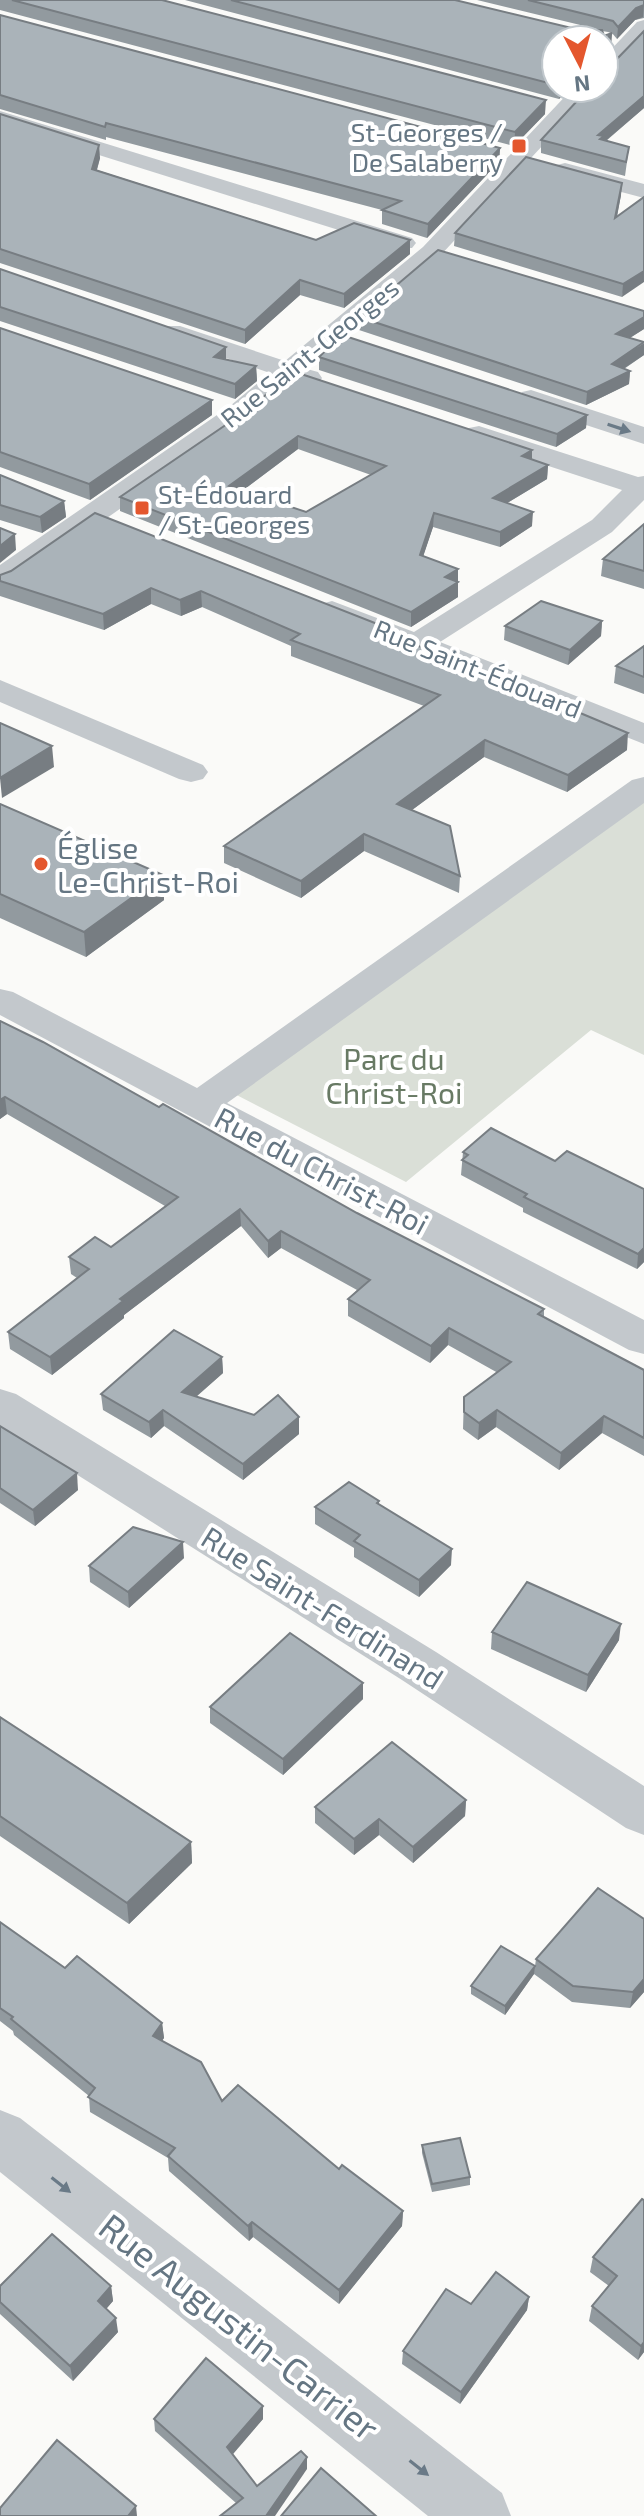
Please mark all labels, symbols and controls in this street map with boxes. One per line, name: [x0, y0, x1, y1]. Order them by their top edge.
north arrow: [540, 24, 620, 104]
text: N: [573, 71, 591, 99]
place label: St-Georges / De Salaberry: [351, 116, 503, 177]
marker: St-Georges / De Salaberry: [510, 137, 528, 155]
street label: Rue Saint-Georges: [214, 271, 404, 433]
one-way arrow: [607, 422, 631, 434]
place label: St-Édouard / St-Georges: [158, 478, 310, 539]
marker: St-Édouard / St-Georges: [133, 499, 151, 517]
street label: Rue Saint-Édouard: [370, 612, 586, 724]
place label: Église Le-Christ-Roi: [57, 829, 239, 899]
marker: Église Le-Christ-Roi: [32, 855, 50, 873]
park label: Parc du Christ-Roi: [326, 1040, 462, 1110]
street label: Rue du Christ-Roi: [209, 1099, 435, 1241]
street label: Rue Saint-Ferdinand: [196, 1518, 450, 1696]
one-way arrow: [51, 2177, 71, 2193]
street label: Rue Augustin-Carrier: [92, 2204, 388, 2448]
one-way arrow: [409, 2460, 429, 2476]

